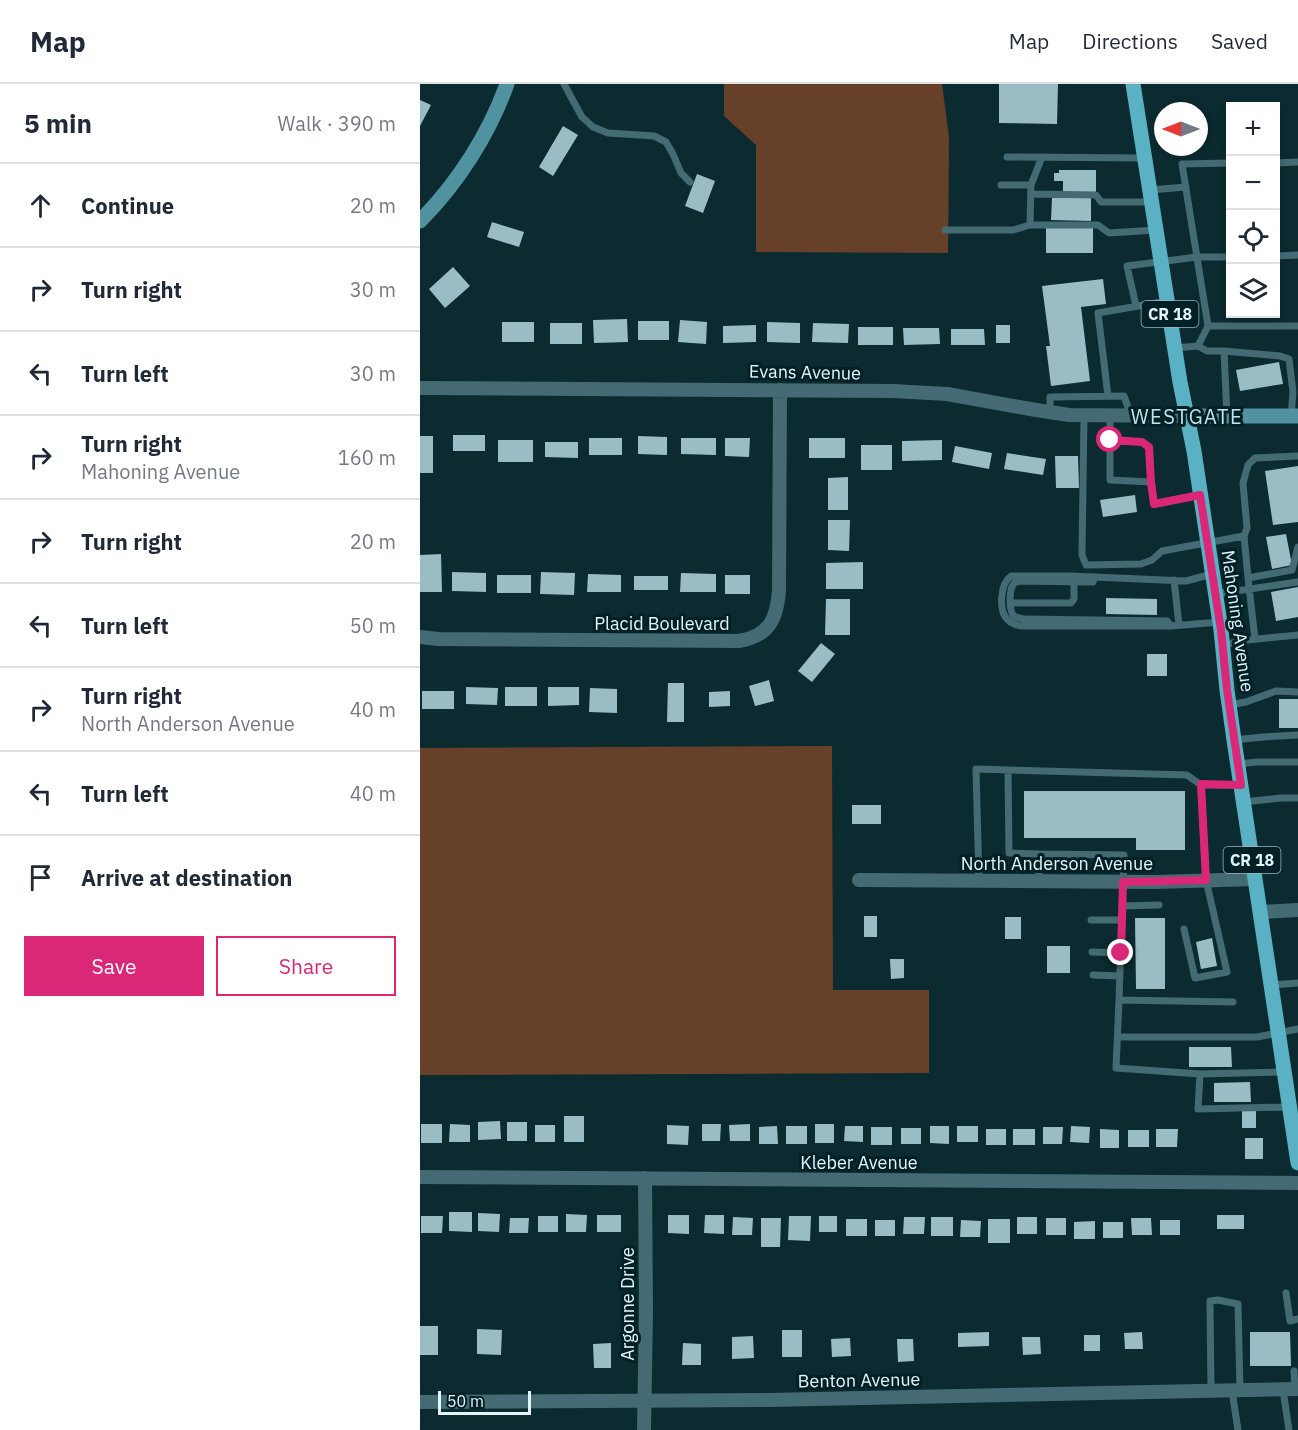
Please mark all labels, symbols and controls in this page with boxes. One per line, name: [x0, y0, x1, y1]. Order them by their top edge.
text: Map: [30, 23, 86, 60]
text: Map: [1009, 27, 1049, 55]
text: Directions: [1082, 27, 1178, 55]
text: Saved: [1211, 27, 1268, 55]
north arrow: [1154, 102, 1208, 156]
map controls: [1226, 102, 1280, 318]
button: +: [1226, 102, 1280, 156]
text: 5 min: [24, 106, 92, 140]
text: Walk · 390 m: [278, 110, 396, 137]
button: −: [1226, 156, 1280, 210]
icon: ahead: [24, 189, 57, 222]
text: Continue: [81, 191, 174, 220]
text: 20 m: [350, 192, 396, 219]
button: locate: [1226, 210, 1280, 264]
button: layers: [1226, 264, 1280, 318]
icon: right: [24, 273, 57, 306]
text: Turn right: [81, 275, 182, 304]
text: 30 m: [350, 276, 396, 303]
road number: CR 18: [1142, 301, 1198, 327]
icon: left: [24, 357, 57, 390]
text: Turn left: [81, 359, 169, 388]
text: 30 m: [350, 360, 396, 387]
street label: Evans Avenue: [749, 360, 861, 384]
district label: WESTGATE: [1131, 403, 1243, 430]
route start: [1096, 426, 1122, 452]
text: Turn right: [81, 429, 182, 458]
icon: right: [24, 441, 57, 474]
text: 160 m: [338, 444, 396, 471]
text: Mahoning Avenue: [81, 458, 240, 485]
icon: right: [24, 525, 57, 558]
text: Turn right: [81, 527, 182, 556]
text: 20 m: [350, 528, 396, 555]
street label: Mahoning Avenue: [1217, 548, 1259, 694]
icon: left: [24, 609, 57, 642]
text: Turn left: [81, 611, 169, 640]
text: 50 m: [350, 612, 396, 639]
street label: Placid Boulevard: [594, 612, 730, 635]
text: Turn right: [81, 681, 182, 710]
icon: right: [24, 693, 57, 726]
text: 40 m: [350, 696, 396, 723]
text: North Anderson Avenue: [81, 710, 295, 737]
icon: left: [24, 777, 57, 810]
text: Turn left: [81, 779, 169, 808]
text: 40 m: [350, 780, 396, 807]
road number: CR 18: [1224, 847, 1280, 873]
street label: North Anderson Avenue: [961, 852, 1153, 875]
icon: arrive: [24, 861, 57, 894]
text: Arrive at destination: [81, 863, 292, 892]
button: Save: [24, 936, 204, 996]
button: Share: [216, 936, 396, 996]
route end: [1107, 939, 1133, 965]
street label: Kleber Avenue: [800, 1151, 918, 1174]
street label: Argonne Drive: [616, 1247, 639, 1361]
street label: Benton Avenue: [797, 1367, 921, 1393]
scale bar: [438, 1388, 531, 1416]
text: 50 m: [447, 1391, 484, 1411]

